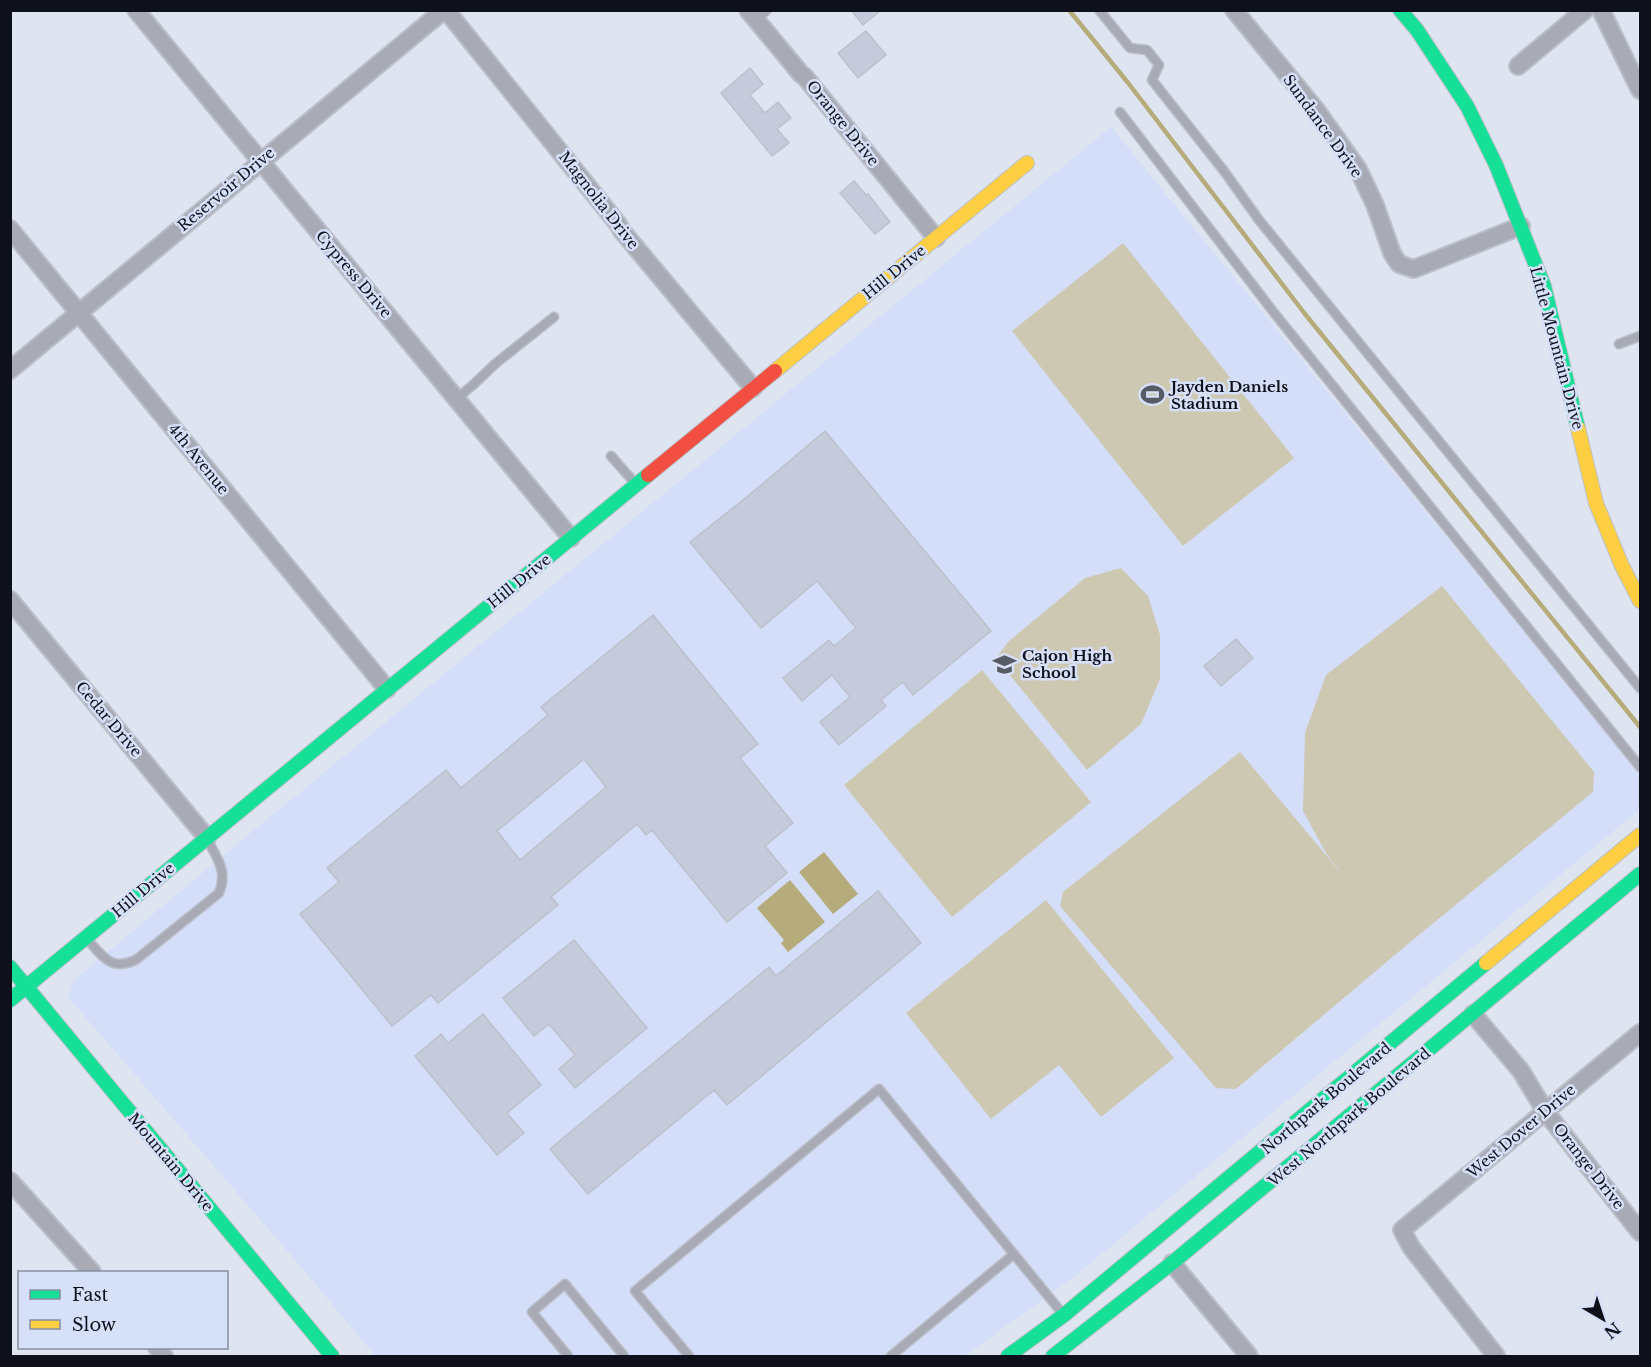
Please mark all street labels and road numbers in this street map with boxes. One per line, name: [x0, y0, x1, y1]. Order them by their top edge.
street label: Sundance Drive: [1279, 71, 1367, 181]
street label: Orange Drive: [803, 76, 883, 170]
street label: Reservoir Drive: [174, 143, 278, 235]
street label: Magnolia Drive: [555, 147, 643, 253]
street label: Cypress Drive: [312, 226, 396, 322]
street label: Hill Drive: [859, 241, 929, 303]
street label: Little Mountain Drive: [1526, 264, 1588, 432]
street label: 4th Avenue: [165, 420, 233, 498]
street label: Hill Drive: [484, 550, 554, 612]
street label: Cedar Drive: [72, 677, 146, 761]
street label: Hill Drive: [108, 858, 178, 922]
street label: Northpark Boulevard: [1257, 1038, 1395, 1158]
street label: West Northpark Boulevard: [1263, 1044, 1434, 1191]
street label: West Dover Drive: [1462, 1080, 1579, 1183]
street label: Mountain Drive: [124, 1109, 218, 1215]
street label: Orange Drive: [1549, 1119, 1629, 1213]

